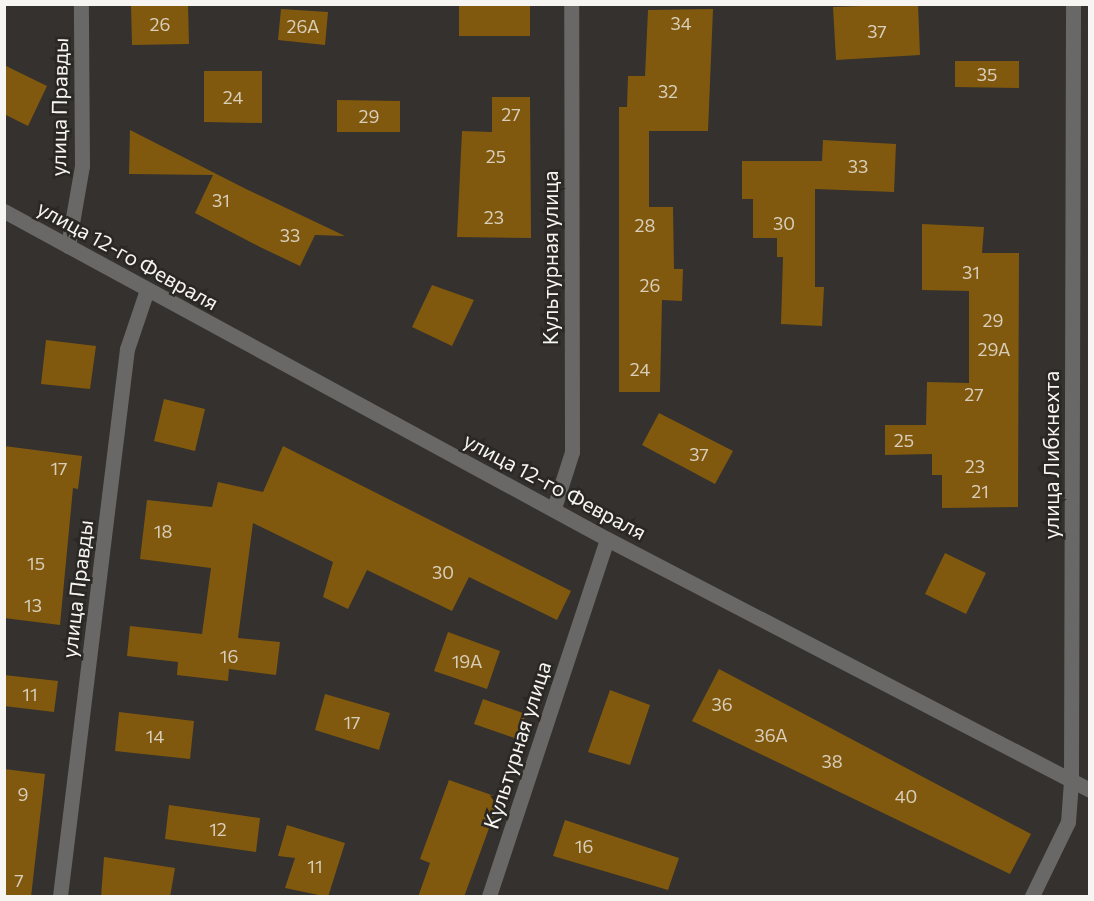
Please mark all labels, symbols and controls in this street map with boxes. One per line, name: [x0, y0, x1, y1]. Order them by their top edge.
house number: 34: [670, 12, 692, 34]
house number: 26: [150, 13, 170, 35]
house number: 26А: [287, 15, 319, 37]
house number: 37: [867, 20, 887, 42]
street label: улица Правды: [45, 37, 73, 177]
house number: 35: [977, 63, 997, 85]
house number: 32: [658, 80, 678, 102]
house number: 24: [223, 86, 243, 108]
house number: 27: [501, 103, 521, 125]
house number: 29: [359, 105, 379, 127]
house number: 25: [486, 145, 506, 167]
house number: 33: [848, 155, 868, 177]
street label: Культурная улица: [537, 171, 563, 345]
house number: 31: [212, 189, 230, 211]
street label: улица 12-го Февраля: [33, 195, 223, 315]
house number: 23: [484, 206, 504, 228]
house number: 30: [773, 212, 795, 234]
house number: 28: [635, 214, 655, 236]
house number: 33: [280, 224, 300, 246]
house number: 31: [962, 261, 980, 283]
house number: 26: [640, 274, 660, 296]
house number: 29: [983, 309, 1003, 331]
house number: 29А: [978, 338, 1010, 360]
house number: 24: [630, 358, 650, 380]
street label: улица Либкнехта: [1038, 371, 1064, 539]
house number: 27: [964, 383, 984, 405]
street label: улица 12-го Февраля: [459, 427, 651, 545]
house number: 25: [894, 429, 914, 451]
house number: 37: [689, 443, 709, 465]
house number: 23: [965, 455, 985, 477]
house number: 17: [50, 457, 68, 479]
house number: 21: [971, 480, 989, 502]
street label: улица Правды: [56, 519, 98, 659]
house number: 18: [154, 520, 172, 542]
house number: 15: [27, 552, 45, 574]
house number: 30: [432, 561, 454, 583]
house number: 13: [24, 594, 42, 616]
house number: 16: [220, 645, 238, 667]
house number: 19А: [452, 650, 482, 672]
street label: Культурная улица: [478, 658, 556, 832]
house number: 11: [22, 683, 38, 705]
house number: 36: [711, 693, 733, 715]
house number: 17: [343, 711, 361, 733]
house number: 36А: [754, 724, 788, 746]
house number: 14: [146, 725, 164, 747]
house number: 38: [821, 750, 843, 772]
house number: 9: [18, 783, 28, 805]
house number: 40: [895, 785, 917, 807]
house number: 12: [209, 818, 227, 840]
house number: 16: [575, 835, 593, 857]
house number: 11: [307, 855, 323, 877]
house number: 7: [14, 869, 24, 891]

